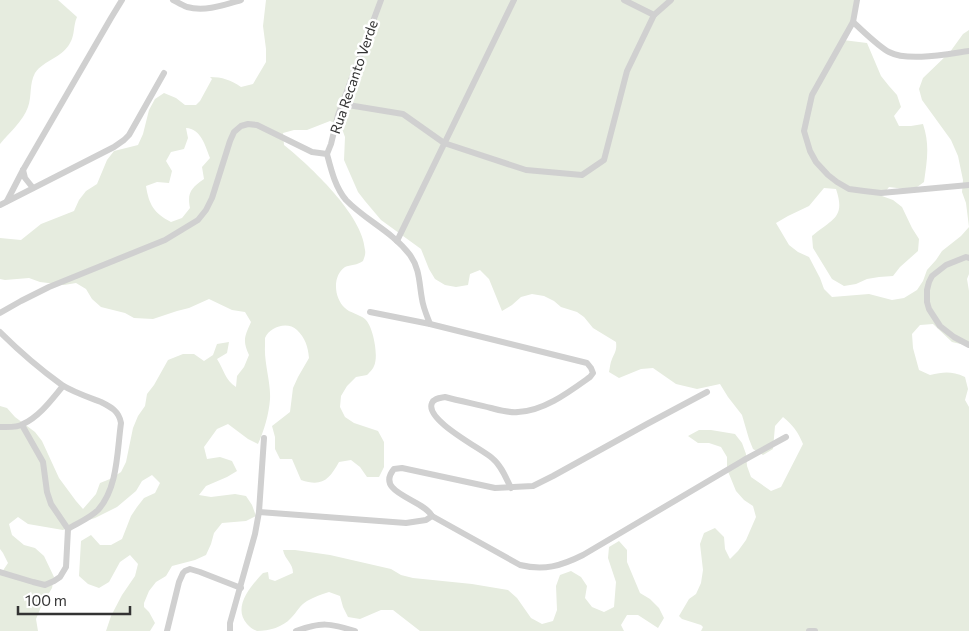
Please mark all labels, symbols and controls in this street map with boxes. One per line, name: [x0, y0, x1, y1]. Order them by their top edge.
street label: Rua Recanto Verde: [326, 18, 381, 136]
scale bar: [18, 584, 130, 616]
text: 100 m: [25, 591, 67, 609]

